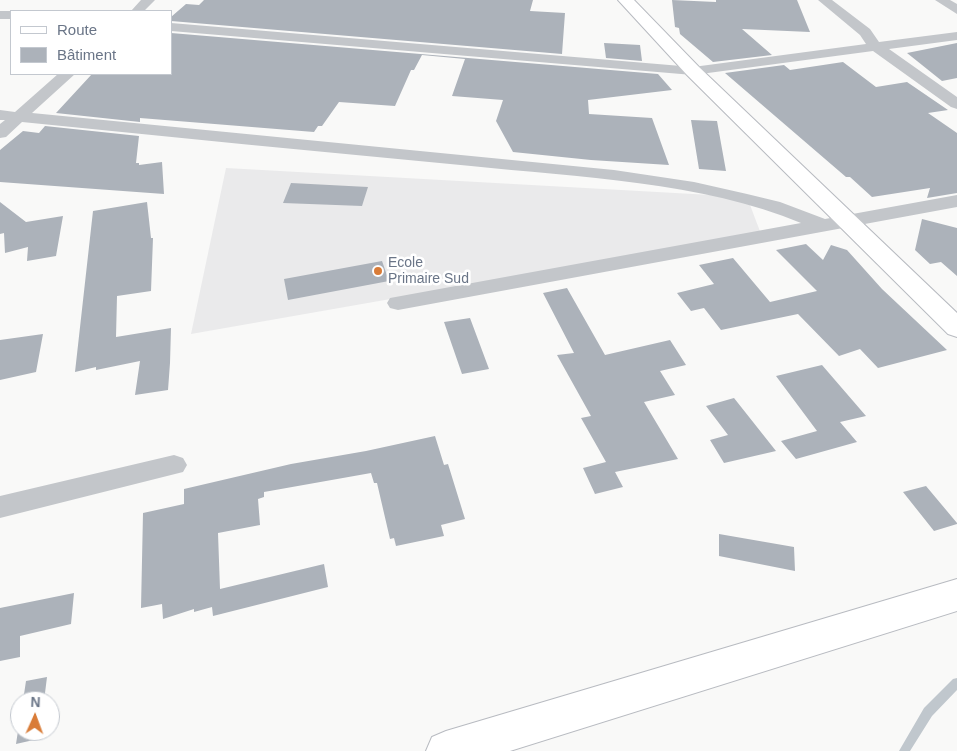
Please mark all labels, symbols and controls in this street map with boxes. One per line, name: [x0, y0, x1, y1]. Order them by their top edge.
legend: [10, 10, 172, 75]
text: Route: [57, 21, 97, 38]
text: Bâtiment: [57, 46, 116, 63]
place label: Ecole Primaire Sud: [388, 255, 469, 288]
marker: Ecole Primaire Sud: [372, 265, 384, 277]
north arrow: [10, 691, 60, 741]
text: N: [30, 694, 41, 710]

